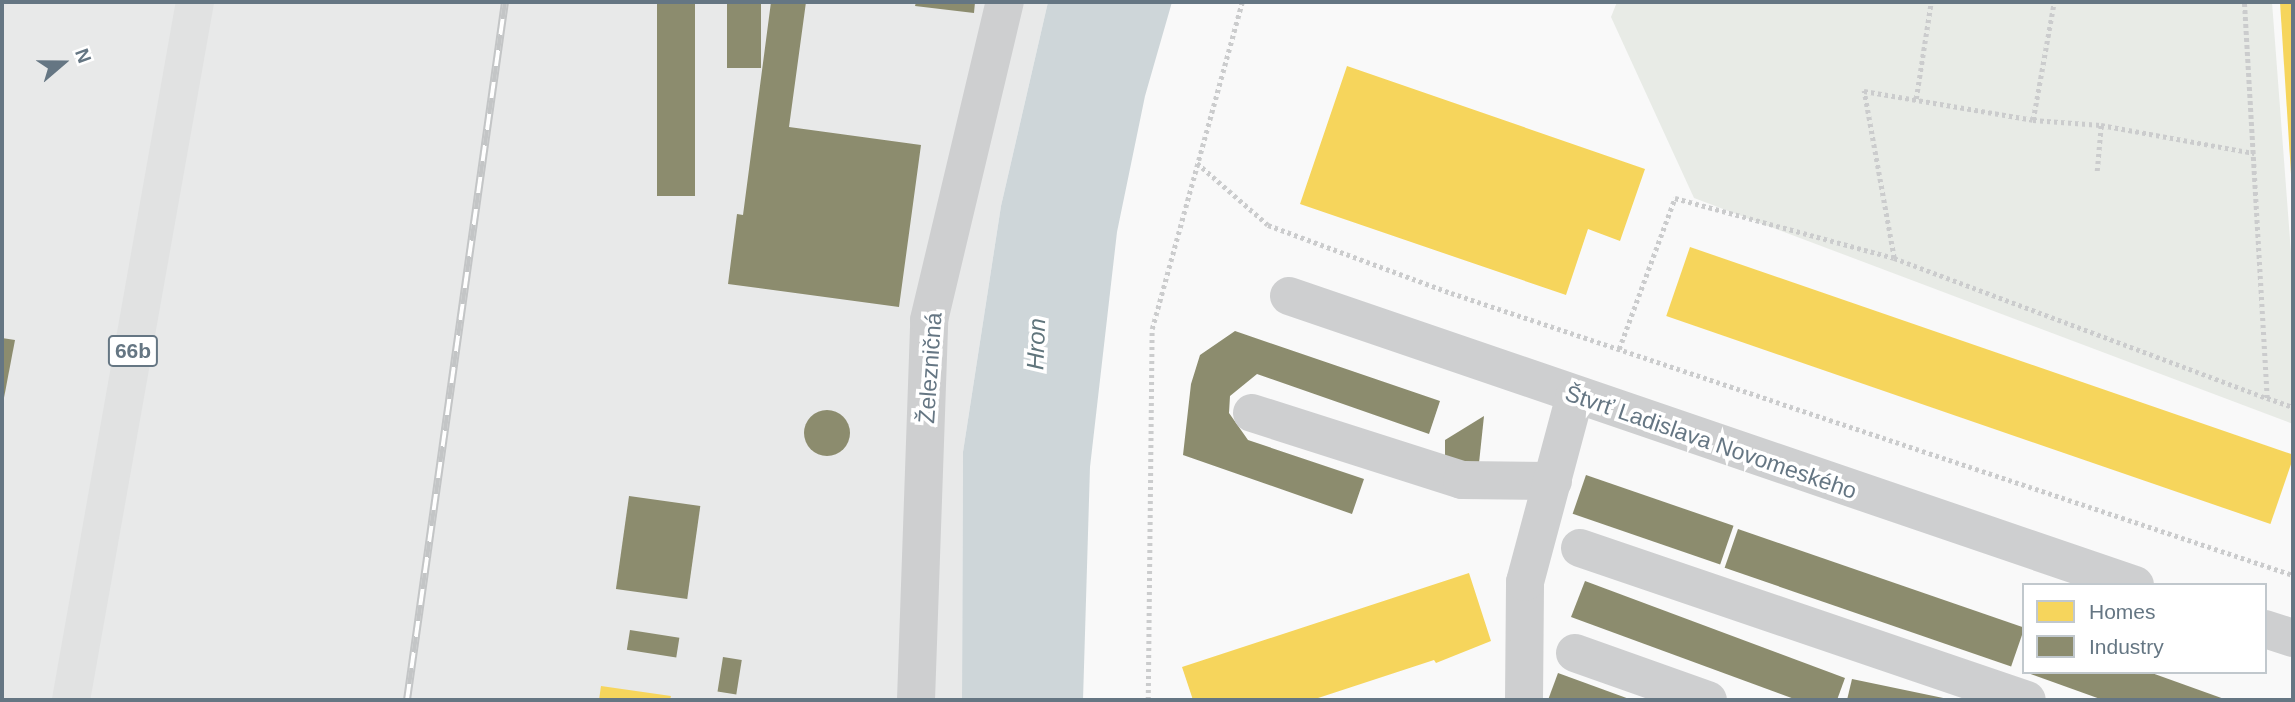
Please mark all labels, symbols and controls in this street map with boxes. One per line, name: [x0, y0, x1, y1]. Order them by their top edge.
north arrow: [28, 28, 98, 98]
text: N: [71, 46, 95, 66]
street label: Železničná: [912, 312, 948, 424]
water label: Hron: [1021, 318, 1051, 370]
road number: 66b: [107, 334, 159, 368]
street label: Štvrť Ladislava Novomeského: [1562, 379, 1860, 505]
legend: [2022, 583, 2267, 674]
text: Homes: [2089, 600, 2156, 623]
text: Industry: [2089, 635, 2164, 658]

